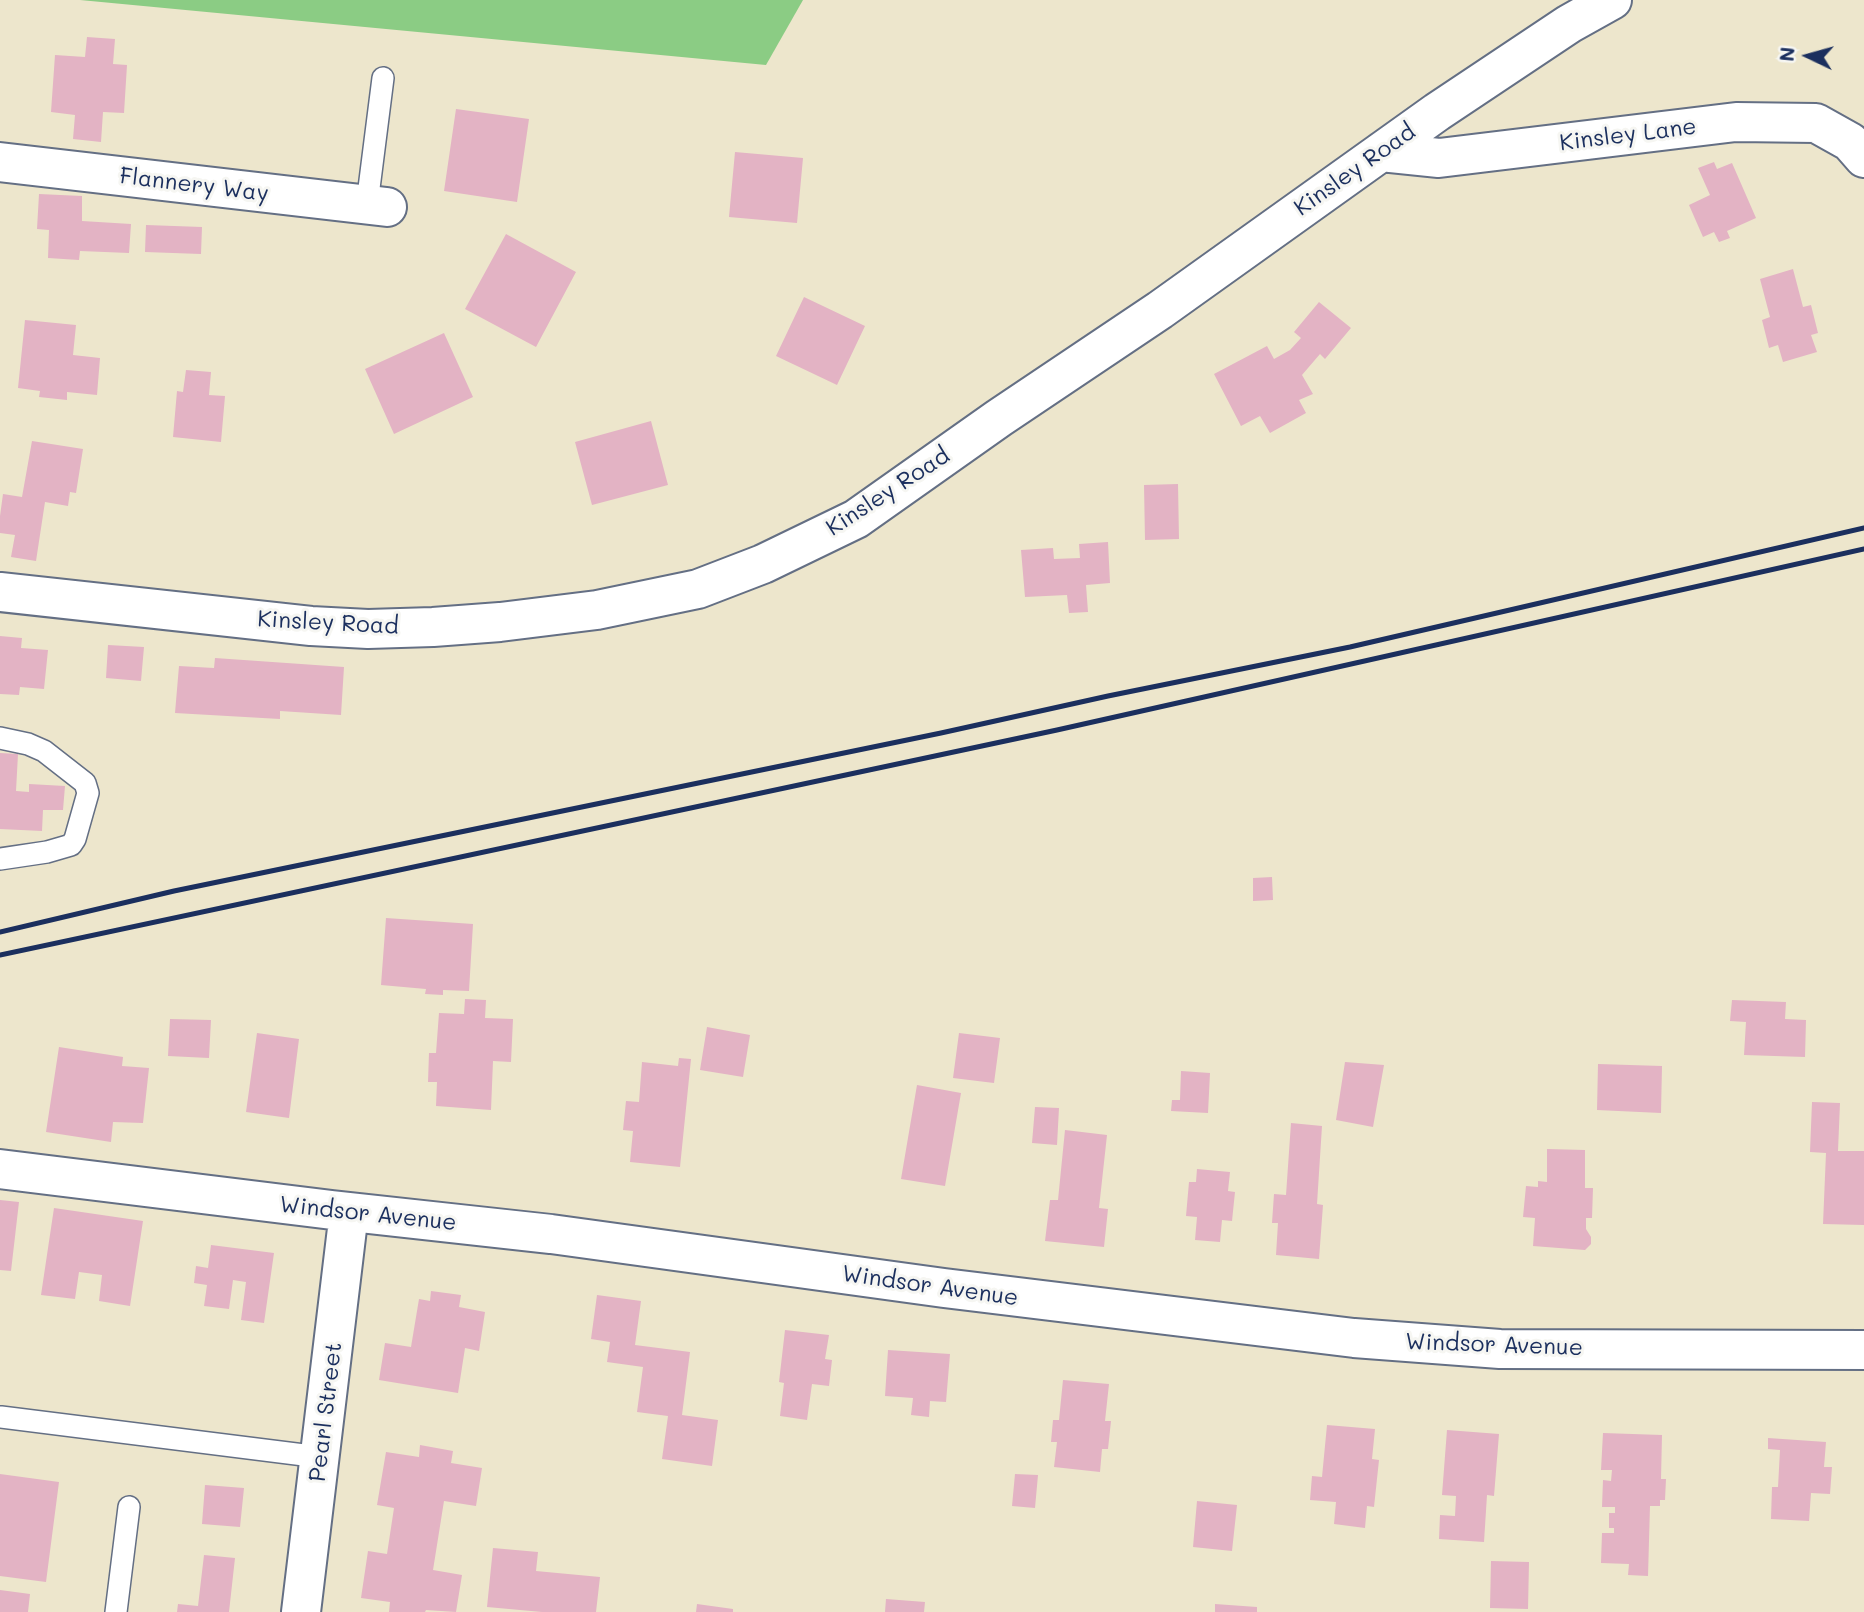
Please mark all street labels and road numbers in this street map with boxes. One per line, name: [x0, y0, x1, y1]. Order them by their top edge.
street label: Kinsley Lane: [1558, 113, 1698, 157]
street label: Kinsley Road: [1289, 118, 1421, 222]
street label: Flannery Way: [118, 162, 270, 208]
street label: Kinsley Road: [821, 442, 955, 542]
street label: Kinsley Road: [257, 606, 399, 640]
street label: Windsor Avenue: [278, 1191, 458, 1237]
street label: Windsor Avenue: [840, 1260, 1020, 1312]
street label: Windsor Avenue: [1405, 1328, 1583, 1362]
street label: Pearl Street: [304, 1341, 348, 1483]

